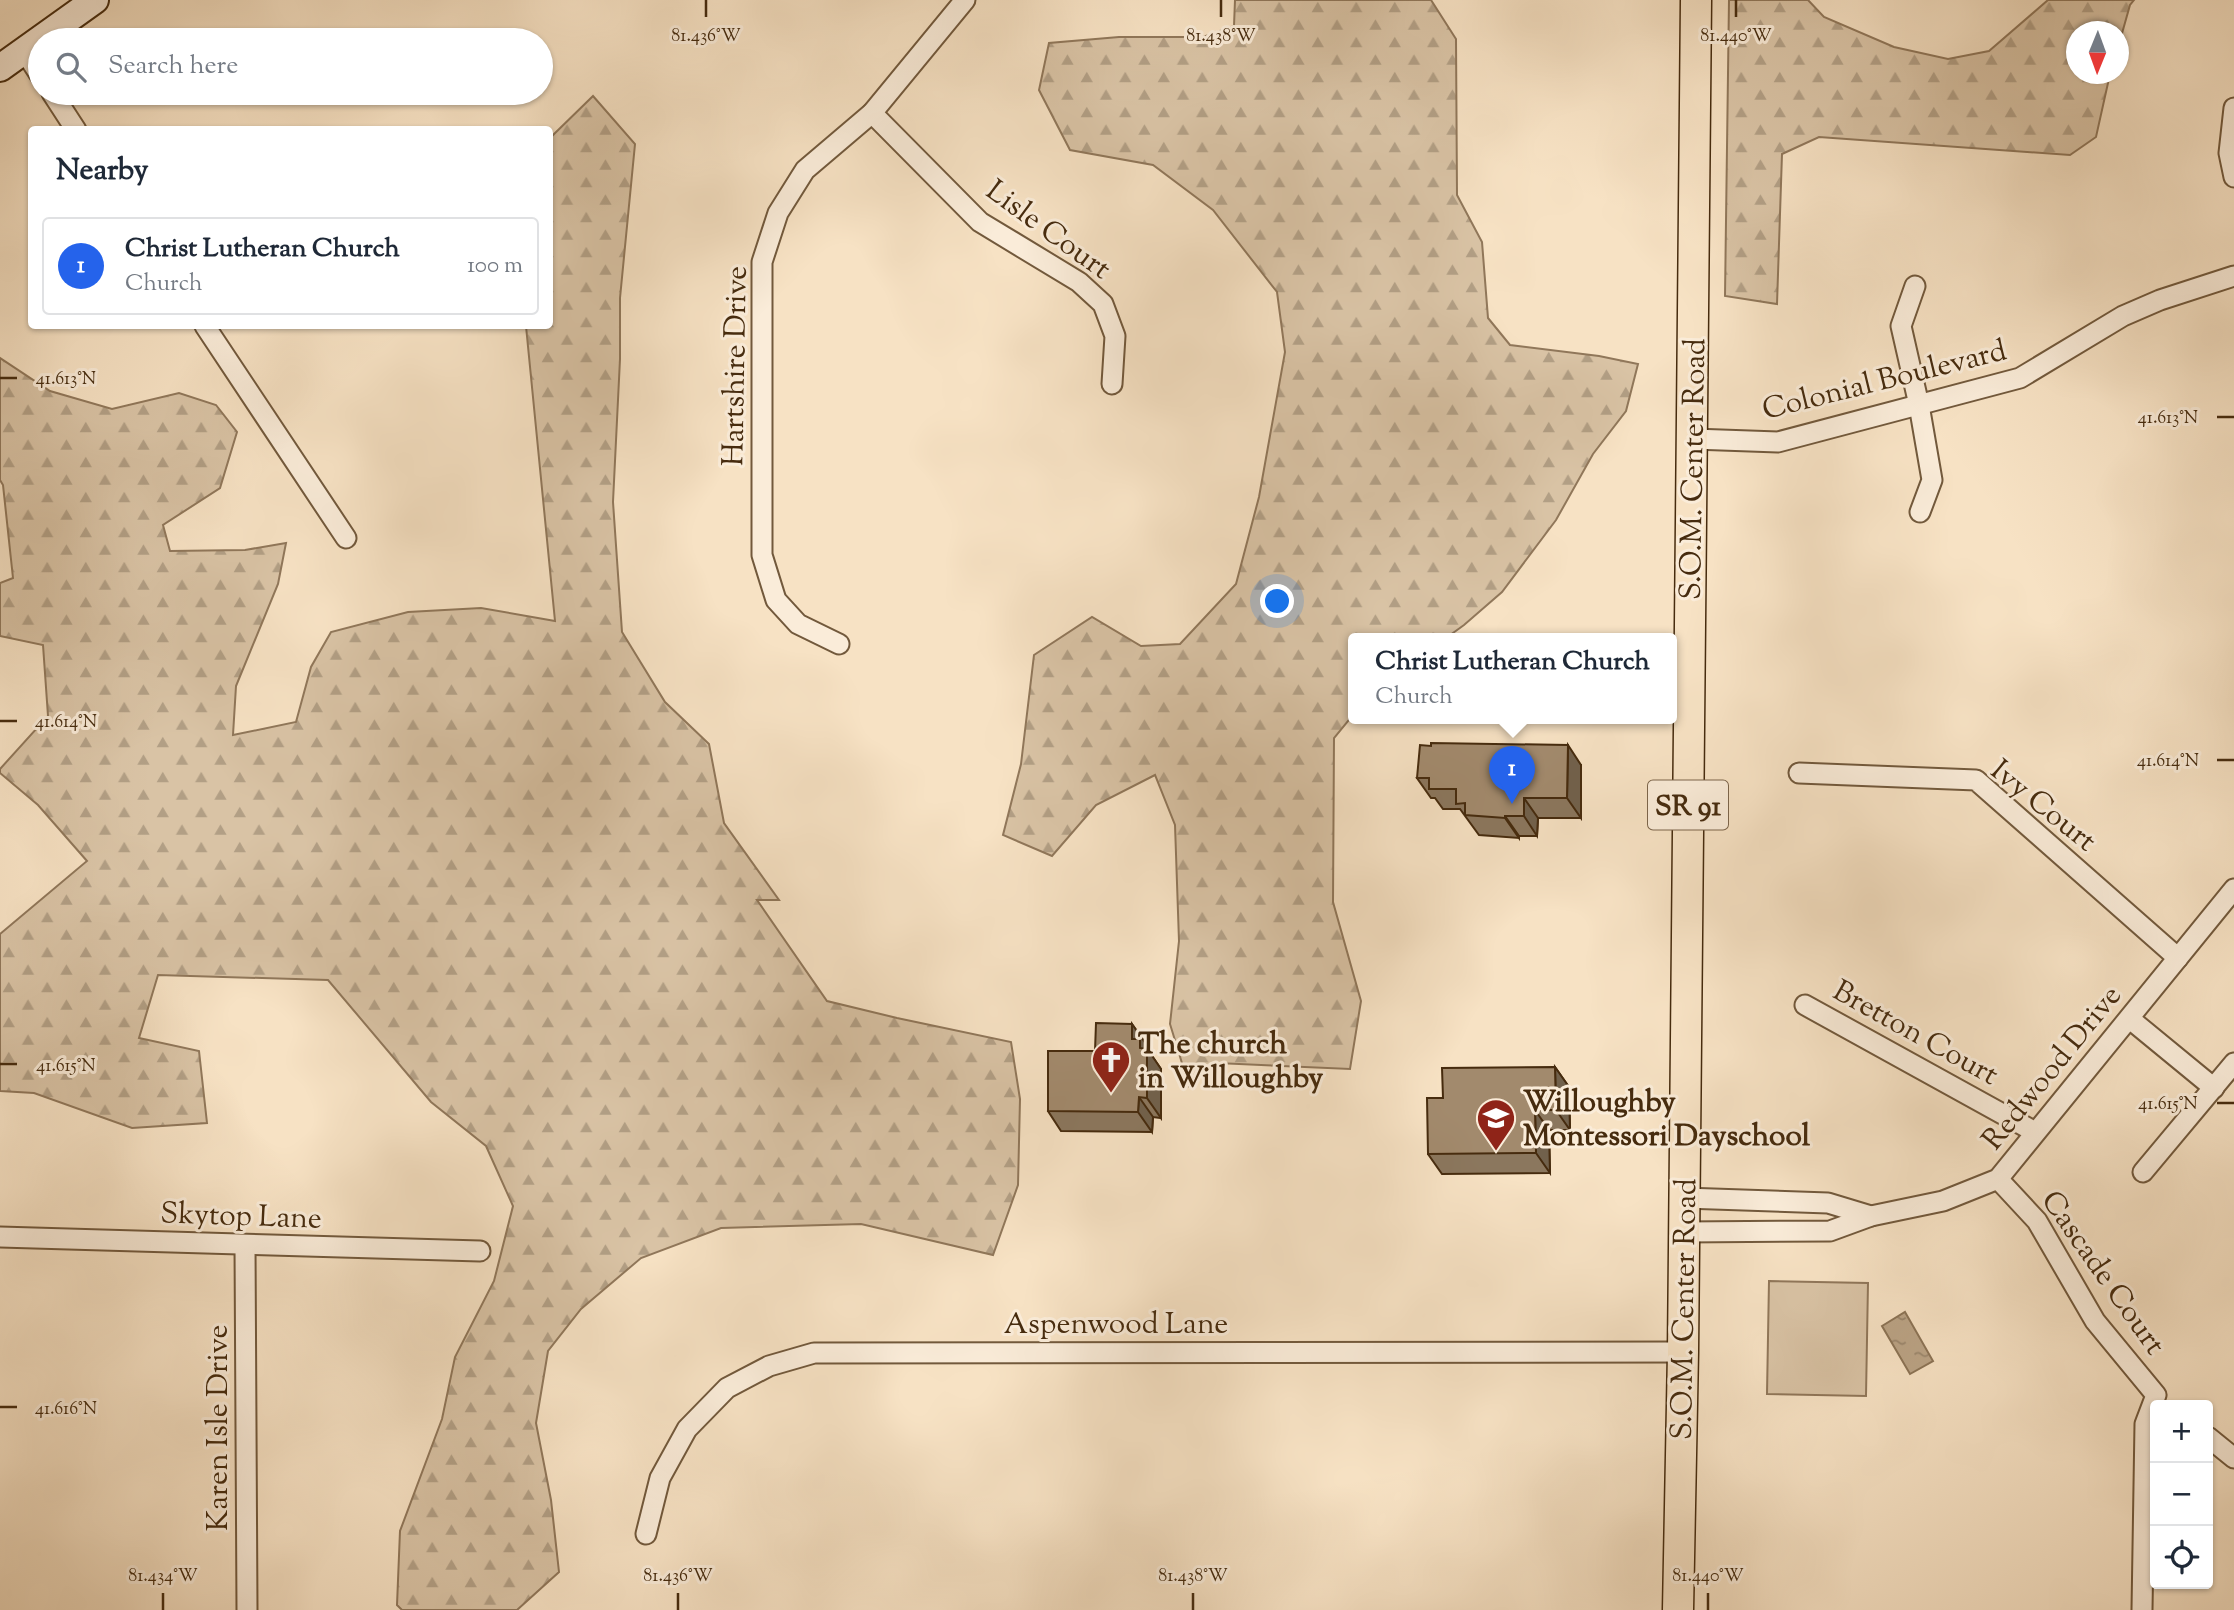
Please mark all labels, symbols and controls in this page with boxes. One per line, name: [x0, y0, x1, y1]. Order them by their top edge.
north arrow: [2066, 21, 2129, 84]
text: 81.436°W: [671, 24, 741, 50]
text: 81.438°W: [1186, 24, 1256, 50]
text: 81.440°W: [1700, 24, 1772, 50]
search box: [28, 28, 553, 105]
icon: search: [52, 48, 90, 86]
text: Search here: [108, 48, 238, 85]
text: Nearby: [56, 150, 148, 193]
street label: Lisle Court: [976, 171, 1119, 291]
text: Christ Lutheran Church: [125, 231, 400, 268]
text: 1: [77, 250, 85, 283]
text: 100 m: [467, 250, 523, 283]
street label: Hartshire Drive: [713, 266, 760, 467]
text: Church: [125, 268, 203, 301]
street label: Colonial Boulevard: [1758, 330, 2011, 433]
street label: S.O.M. Center Road: [1671, 338, 1718, 600]
text: 41.613°N: [36, 367, 96, 393]
text: 41.613°N: [2138, 406, 2198, 432]
your location: [1260, 584, 1294, 618]
popup: [1348, 633, 1677, 724]
text: Christ Lutheran Church: [1375, 644, 1650, 681]
text: Church: [1375, 681, 1453, 714]
text: 41.614°N: [35, 710, 97, 736]
pin: 1: [1489, 746, 1535, 804]
text: 41.614°N: [2137, 749, 2199, 775]
street label: Ivy Court: [1980, 751, 2105, 863]
road number: SR 91: [1648, 780, 1728, 830]
street label: Bretton Court: [1824, 971, 2005, 1097]
street label: Redwood Drive: [1973, 977, 2133, 1160]
place label: The church in Willoughby: [1138, 1024, 1323, 1101]
church icon: The church in Willoughby: [1090, 1039, 1132, 1094]
text: 41.615°N: [36, 1054, 96, 1080]
place label: Willoughby Montessori Dayschool: [1523, 1082, 1811, 1159]
text: 41.615°N: [2138, 1092, 2198, 1118]
school or university icon: Willoughby Montessori Dayschool: [1475, 1097, 1517, 1152]
street label: S.O.M. Center Road: [1662, 1178, 1709, 1440]
street label: Cascade Court: [2029, 1182, 2175, 1364]
street label: Skytop Lane: [159, 1193, 322, 1242]
street label: Aspenwood Lane: [1004, 1304, 1228, 1347]
street label: Karen Isle Drive: [198, 1325, 241, 1531]
text: 41.616°N: [35, 1397, 97, 1423]
map controls: [2150, 1400, 2213, 1589]
button: +: [2150, 1400, 2213, 1463]
button: −: [2150, 1463, 2213, 1526]
button: locate: [2150, 1526, 2213, 1589]
text: 81.434°W: [128, 1564, 198, 1590]
text: 81.436°W: [643, 1564, 713, 1590]
text: 81.438°W: [1158, 1564, 1228, 1590]
text: 81.440°W: [1672, 1564, 1744, 1590]

